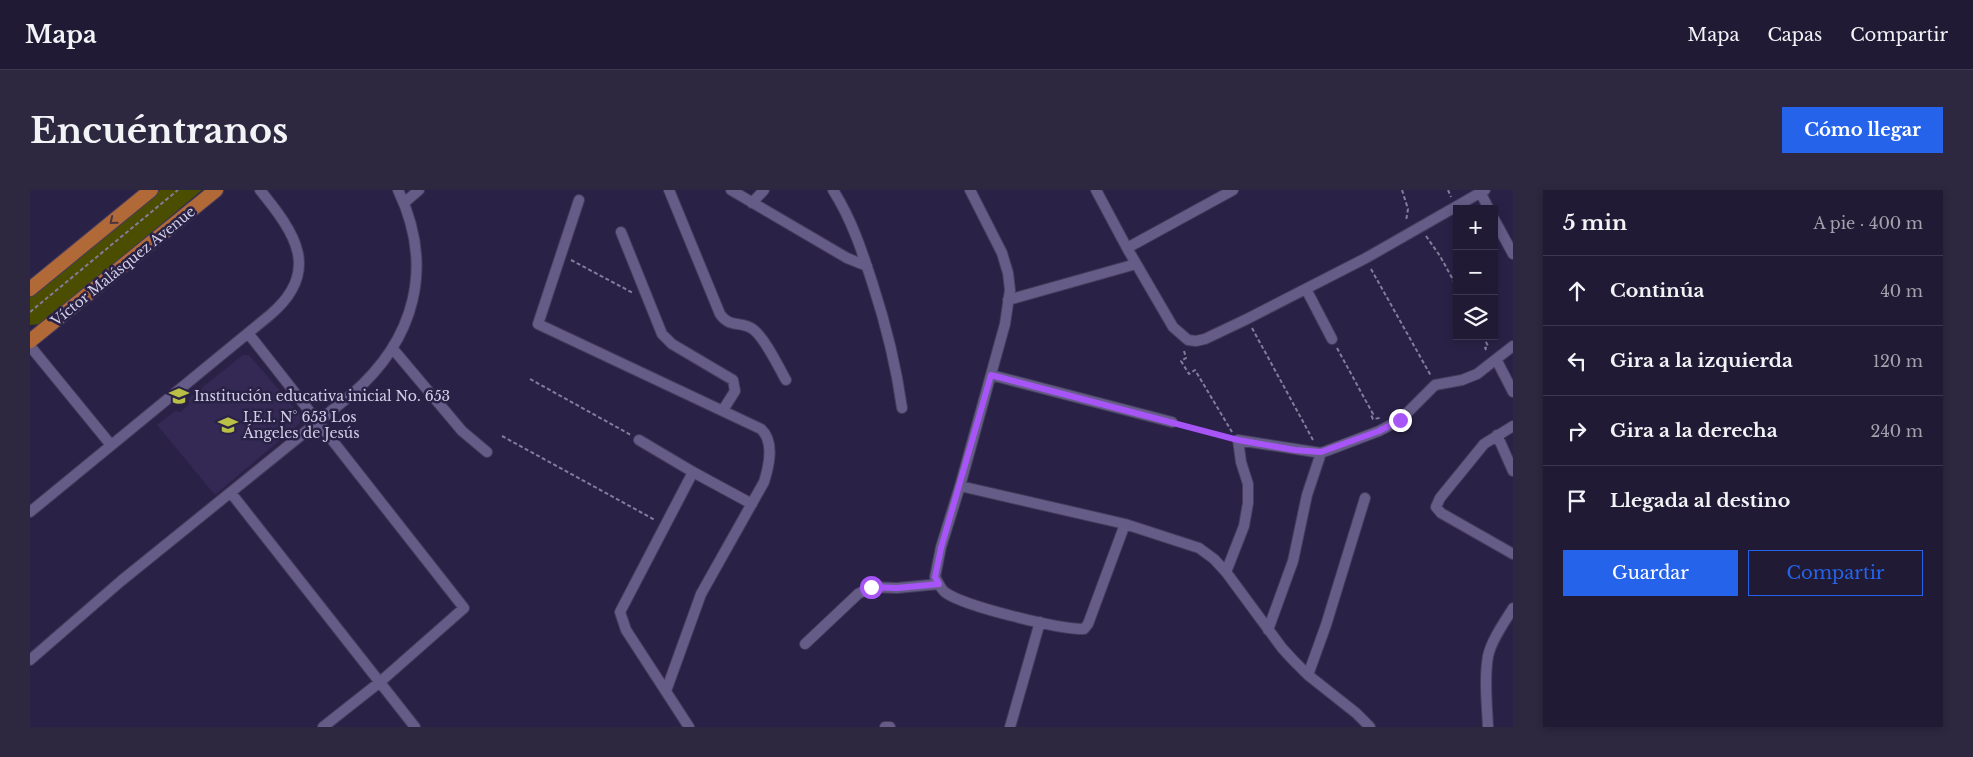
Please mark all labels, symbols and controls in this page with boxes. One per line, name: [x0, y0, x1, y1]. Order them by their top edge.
text: Mapa: [25, 20, 97, 49]
text: Mapa: [1688, 24, 1739, 46]
text: Capas: [1767, 24, 1822, 46]
text: Compartir: [1850, 24, 1948, 46]
button: Cómo llegar: [1782, 107, 1943, 153]
text: Encuéntranos: [30, 109, 288, 152]
street label: Víctor Malásquez Avenue: [46, 202, 199, 330]
map controls: [1453, 205, 1498, 340]
button: +: [1453, 205, 1498, 250]
text: 5 min: [1563, 210, 1627, 236]
text: A pie · 400 m: [1814, 213, 1923, 233]
one-way arrow: [110, 215, 119, 224]
button: −: [1453, 250, 1498, 295]
icon: ahead: [1563, 277, 1591, 305]
text: Continúa: [1610, 279, 1704, 302]
text: 40 m: [1880, 281, 1923, 301]
button: layers: [1453, 295, 1498, 340]
icon: left: [1563, 347, 1591, 375]
text: Gira a la izquierda: [1610, 349, 1793, 372]
text: 120 m: [1873, 351, 1923, 371]
school or university icon: Institución educativa inicial No. 653: [168, 385, 190, 407]
place label: Institución educativa inicial No. 653: [194, 387, 450, 405]
place label: I.E.I. N° 653 Los Ángeles de Jesús: [242, 408, 360, 442]
route end: [1389, 409, 1412, 432]
school or university icon: I.E.I. N° 653 Los Ángeles de Jesús: [217, 414, 239, 436]
icon: right: [1563, 417, 1591, 445]
text: Gira a la derecha: [1610, 419, 1778, 442]
text: 240 m: [1871, 421, 1923, 441]
icon: arrive: [1563, 487, 1591, 515]
text: Llegada al destino: [1610, 489, 1790, 512]
button: Guardar: [1563, 550, 1738, 596]
button: Compartir: [1748, 550, 1923, 596]
route start: [860, 576, 883, 599]

